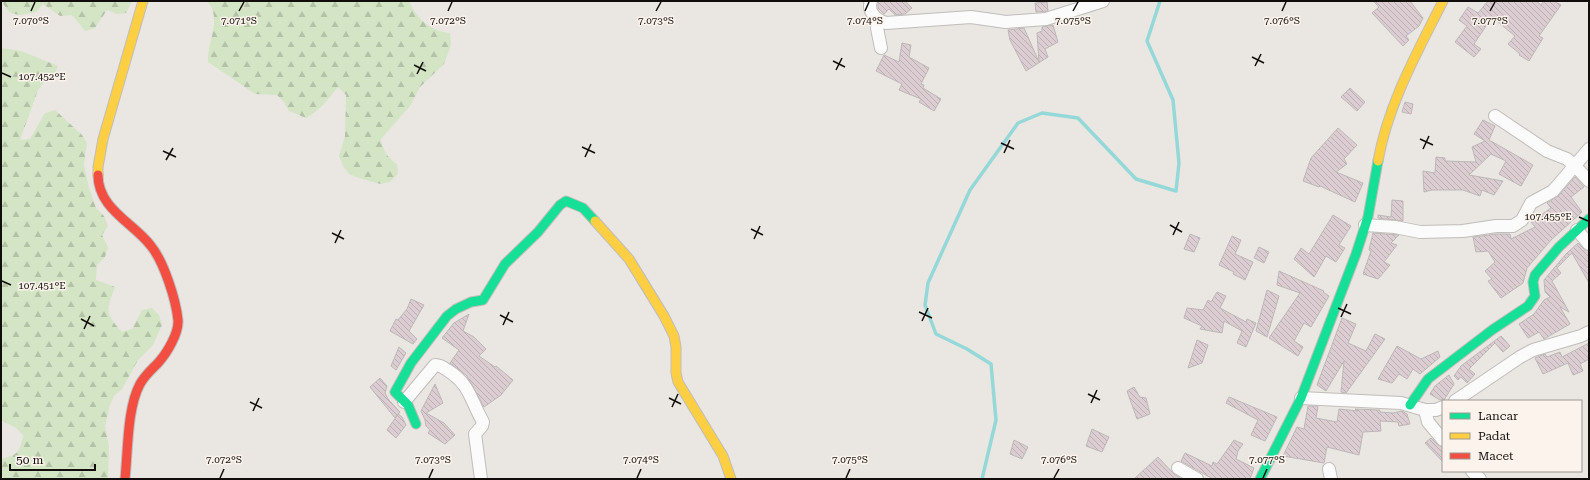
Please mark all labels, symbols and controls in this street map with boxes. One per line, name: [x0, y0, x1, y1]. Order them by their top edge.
text: 7.070°S: [13, 15, 49, 26]
text: 7.071°S: [221, 15, 257, 26]
text: 7.072°S: [430, 15, 466, 26]
text: 7.073°S: [638, 15, 674, 26]
text: 7.074°S: [847, 15, 883, 26]
text: 7.075°S: [1055, 15, 1091, 26]
text: 7.076°S: [1264, 15, 1300, 26]
text: 7.077°S: [1472, 15, 1508, 26]
text: 107.452°E: [18, 71, 66, 82]
text: 107.455°E: [1524, 211, 1572, 222]
text: 107.451°E: [18, 280, 66, 291]
legend: [1442, 400, 1582, 472]
text: Lancar: [1478, 409, 1518, 423]
text: Padat: [1478, 429, 1511, 443]
scale bar: [10, 446, 95, 472]
text: Macet: [1478, 449, 1514, 463]
text: 50 m: [16, 453, 43, 467]
text: 7.072°S: [206, 454, 242, 465]
text: 7.073°S: [415, 454, 451, 465]
text: 7.074°S: [623, 454, 659, 465]
text: 7.075°S: [832, 454, 868, 465]
text: 7.076°S: [1041, 454, 1077, 465]
text: 7.077°S: [1249, 454, 1285, 465]

